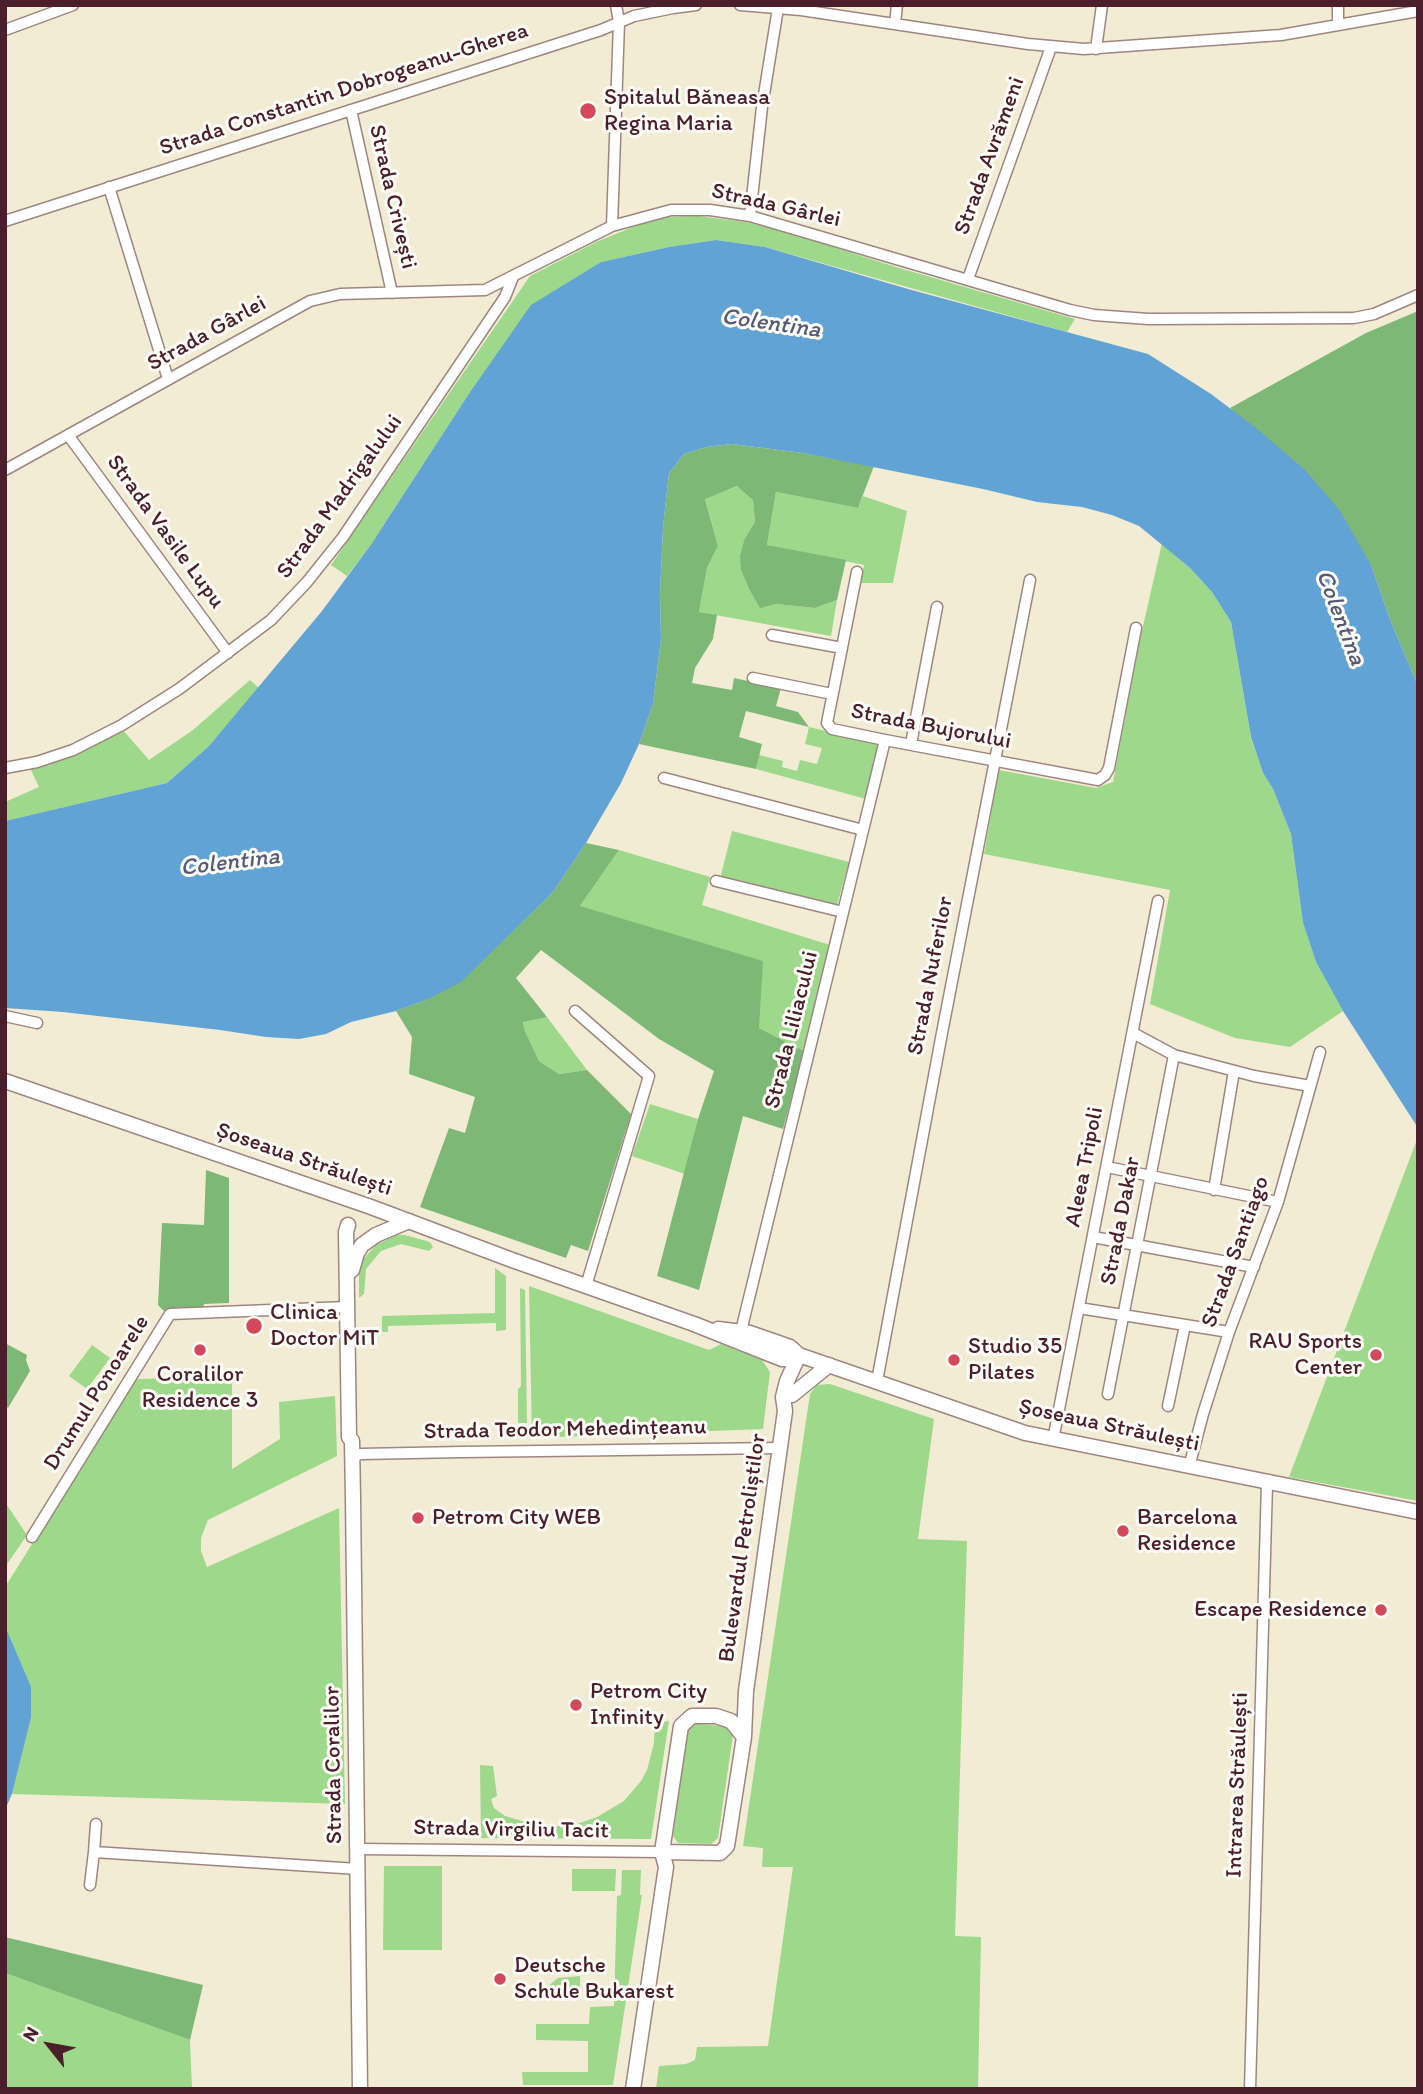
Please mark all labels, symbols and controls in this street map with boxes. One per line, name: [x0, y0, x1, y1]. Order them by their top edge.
street label: Strada Constantin Dobrogeanu-Gherea: [156, 17, 532, 163]
street label: Strada Avrămeni: [949, 73, 1031, 239]
place label: Spitalul Băneasa Regina Maria: [604, 84, 770, 138]
marker: Spitalul Băneasa Regina Maria: [578, 101, 598, 121]
street label: Strada Crivești: [362, 122, 422, 272]
street label: Strada Gârlei: [709, 178, 843, 234]
street label: Strada Gârlei: [143, 290, 271, 378]
water label: Colentina: [720, 303, 822, 345]
street label: Strada Madrigalului: [271, 409, 409, 585]
street label: Strada Vasile Lupu: [100, 450, 230, 614]
water label: Colentina: [1309, 566, 1371, 670]
street label: Strada Bujorului: [848, 698, 1014, 756]
water label: Colentina: [179, 843, 281, 883]
street label: Strada Nuferilor: [902, 894, 960, 1058]
street label: Strada Liliacului: [759, 948, 825, 1112]
street label: Aleea Tripoli: [1060, 1105, 1110, 1229]
street label: Șoseaua Străulești: [212, 1117, 396, 1203]
street label: Strada Dakar: [1095, 1154, 1147, 1288]
street label: Strada Santiago: [1196, 1173, 1276, 1331]
place label: Clinica Doctor MiT: [270, 1299, 379, 1353]
street label: Drumul Ponoarele: [38, 1310, 156, 1476]
marker: Clinica Doctor MiT: [244, 1316, 264, 1336]
place label: RAU Sports Center: [1249, 1328, 1362, 1382]
place label: Studio 35 Pilates: [968, 1333, 1062, 1387]
marker: Coralilor Residence 3: [192, 1342, 208, 1358]
marker: RAU Sports Center: [1368, 1347, 1384, 1363]
marker: Studio 35 Pilates: [946, 1352, 962, 1368]
place label: Coralilor Residence 3: [142, 1361, 258, 1415]
street label: Șoseaua Străulești: [1016, 1393, 1202, 1459]
street label: Strada Teodor Mehedințeanu: [423, 1414, 707, 1446]
street label: Bulevardul Petroliștilor: [713, 1432, 773, 1664]
place label: Petrom City WEB: [432, 1504, 601, 1532]
place label: Barcelona Residence: [1137, 1504, 1238, 1558]
marker: Petrom City WEB: [410, 1510, 426, 1526]
marker: Barcelona Residence: [1115, 1523, 1131, 1539]
place label: Escape Residence: [1194, 1596, 1367, 1624]
marker: Escape Residence: [1373, 1602, 1389, 1618]
place label: Petrom City Infinity: [590, 1678, 707, 1732]
street label: Strada Coralilor: [319, 1686, 349, 1844]
street label: Intrarea Străulești: [1221, 1692, 1255, 1878]
marker: Petrom City Infinity: [568, 1697, 584, 1713]
street label: Strada Virgiliu Tacit: [413, 1814, 609, 1846]
place label: Deutsche Schule Bukarest: [514, 1952, 674, 2006]
marker: Deutsche Schule Bukarest: [492, 1971, 508, 1987]
north arrow: [14, 2010, 84, 2080]
text: N: [17, 2023, 44, 2045]

